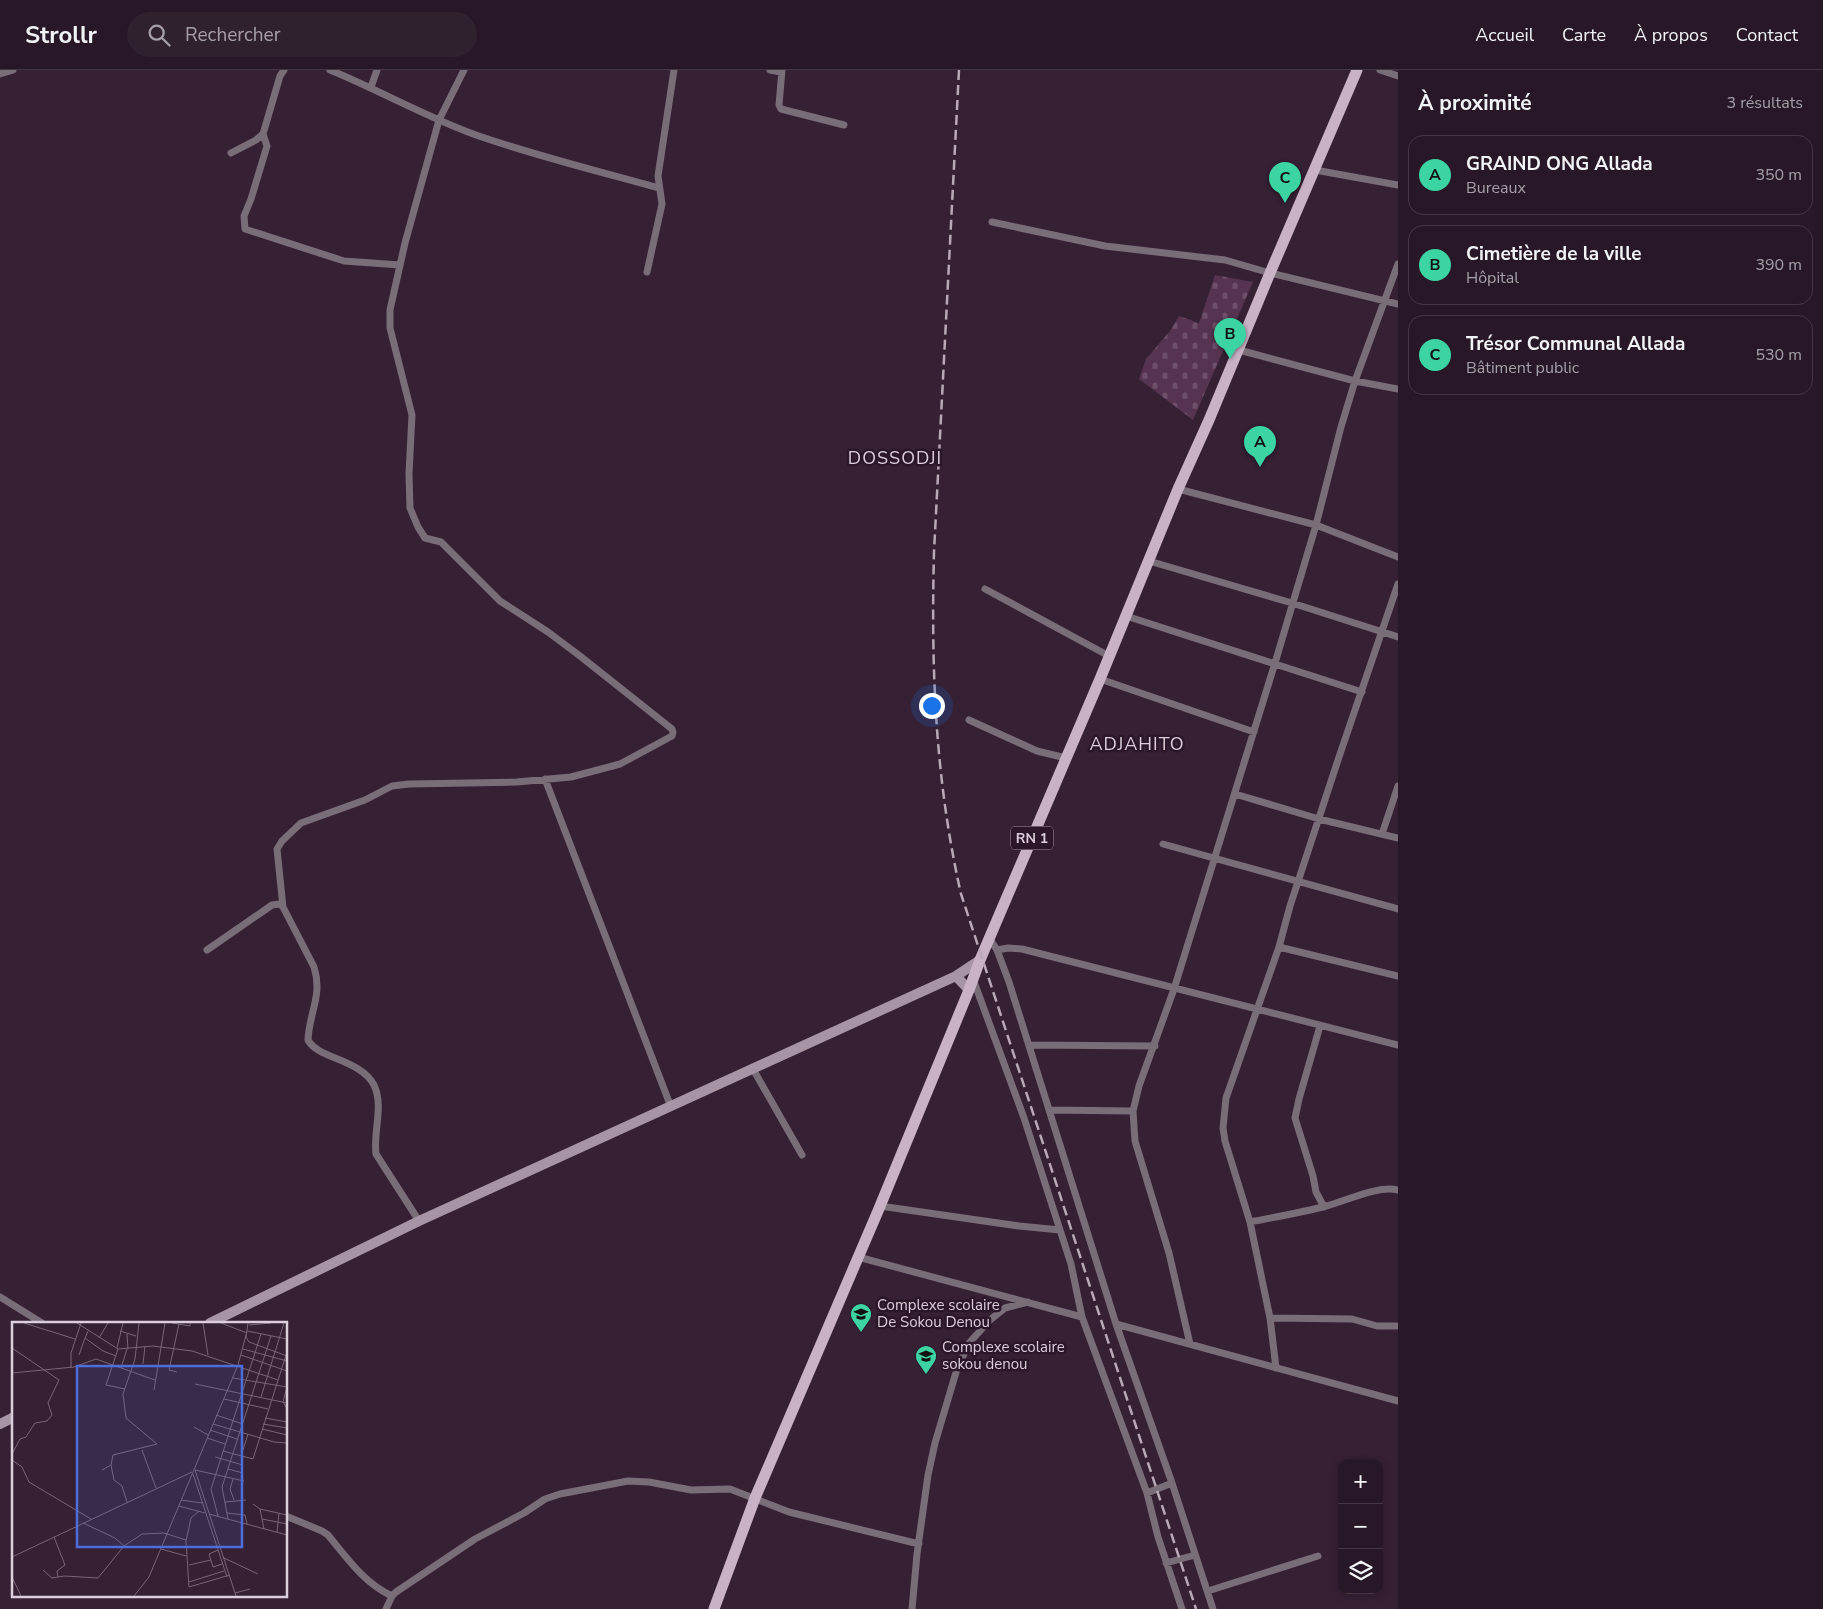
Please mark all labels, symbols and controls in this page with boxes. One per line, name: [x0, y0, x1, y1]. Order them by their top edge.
search box: [127, 12, 477, 57]
text: Strollr: [25, 19, 97, 51]
icon: search: [145, 21, 173, 49]
text: Rechercher: [185, 22, 280, 48]
text: Accueil: [1475, 23, 1534, 47]
text: Carte: [1562, 23, 1606, 47]
text: À propos: [1634, 23, 1708, 47]
text: Contact: [1736, 23, 1798, 47]
text: À proximité: [1418, 89, 1532, 117]
text: 3 résultats: [1727, 92, 1803, 114]
text: GRAIND ONG Allada: [1466, 151, 1653, 177]
pin: C: [1269, 162, 1301, 203]
text: A: [1429, 164, 1441, 186]
text: 350 m: [1755, 164, 1802, 186]
text: Bureaux: [1466, 177, 1526, 199]
text: Cimetière de la ville: [1466, 241, 1641, 267]
text: B: [1429, 254, 1441, 276]
text: 390 m: [1755, 254, 1802, 276]
text: Hôpital: [1466, 267, 1519, 289]
pin: B: [1214, 318, 1246, 359]
text: Trésor Communal Allada: [1466, 331, 1685, 357]
text: C: [1430, 344, 1440, 366]
text: 530 m: [1755, 344, 1802, 366]
text: Bâtiment public: [1466, 357, 1579, 379]
pin: A: [1244, 426, 1276, 467]
district label: DOSSODJI: [848, 446, 942, 470]
your location: [919, 693, 945, 719]
district label: ADJAHITO: [1089, 732, 1185, 756]
road number: RN 1: [1011, 826, 1053, 850]
place label: Complexe scolaire De Sokou Denou: [877, 1295, 1000, 1332]
school or university icon: Complexe scolaire De Sokou Denou: [849, 1302, 873, 1333]
inset map: [12, 1322, 288, 1596]
place label: Complexe scolaire sokou denou: [942, 1337, 1065, 1374]
school or university icon: Complexe scolaire sokou denou: [914, 1344, 938, 1375]
map controls: [1338, 1459, 1383, 1594]
button: +: [1338, 1459, 1383, 1504]
button: −: [1338, 1504, 1383, 1549]
button: layers: [1338, 1549, 1383, 1594]

